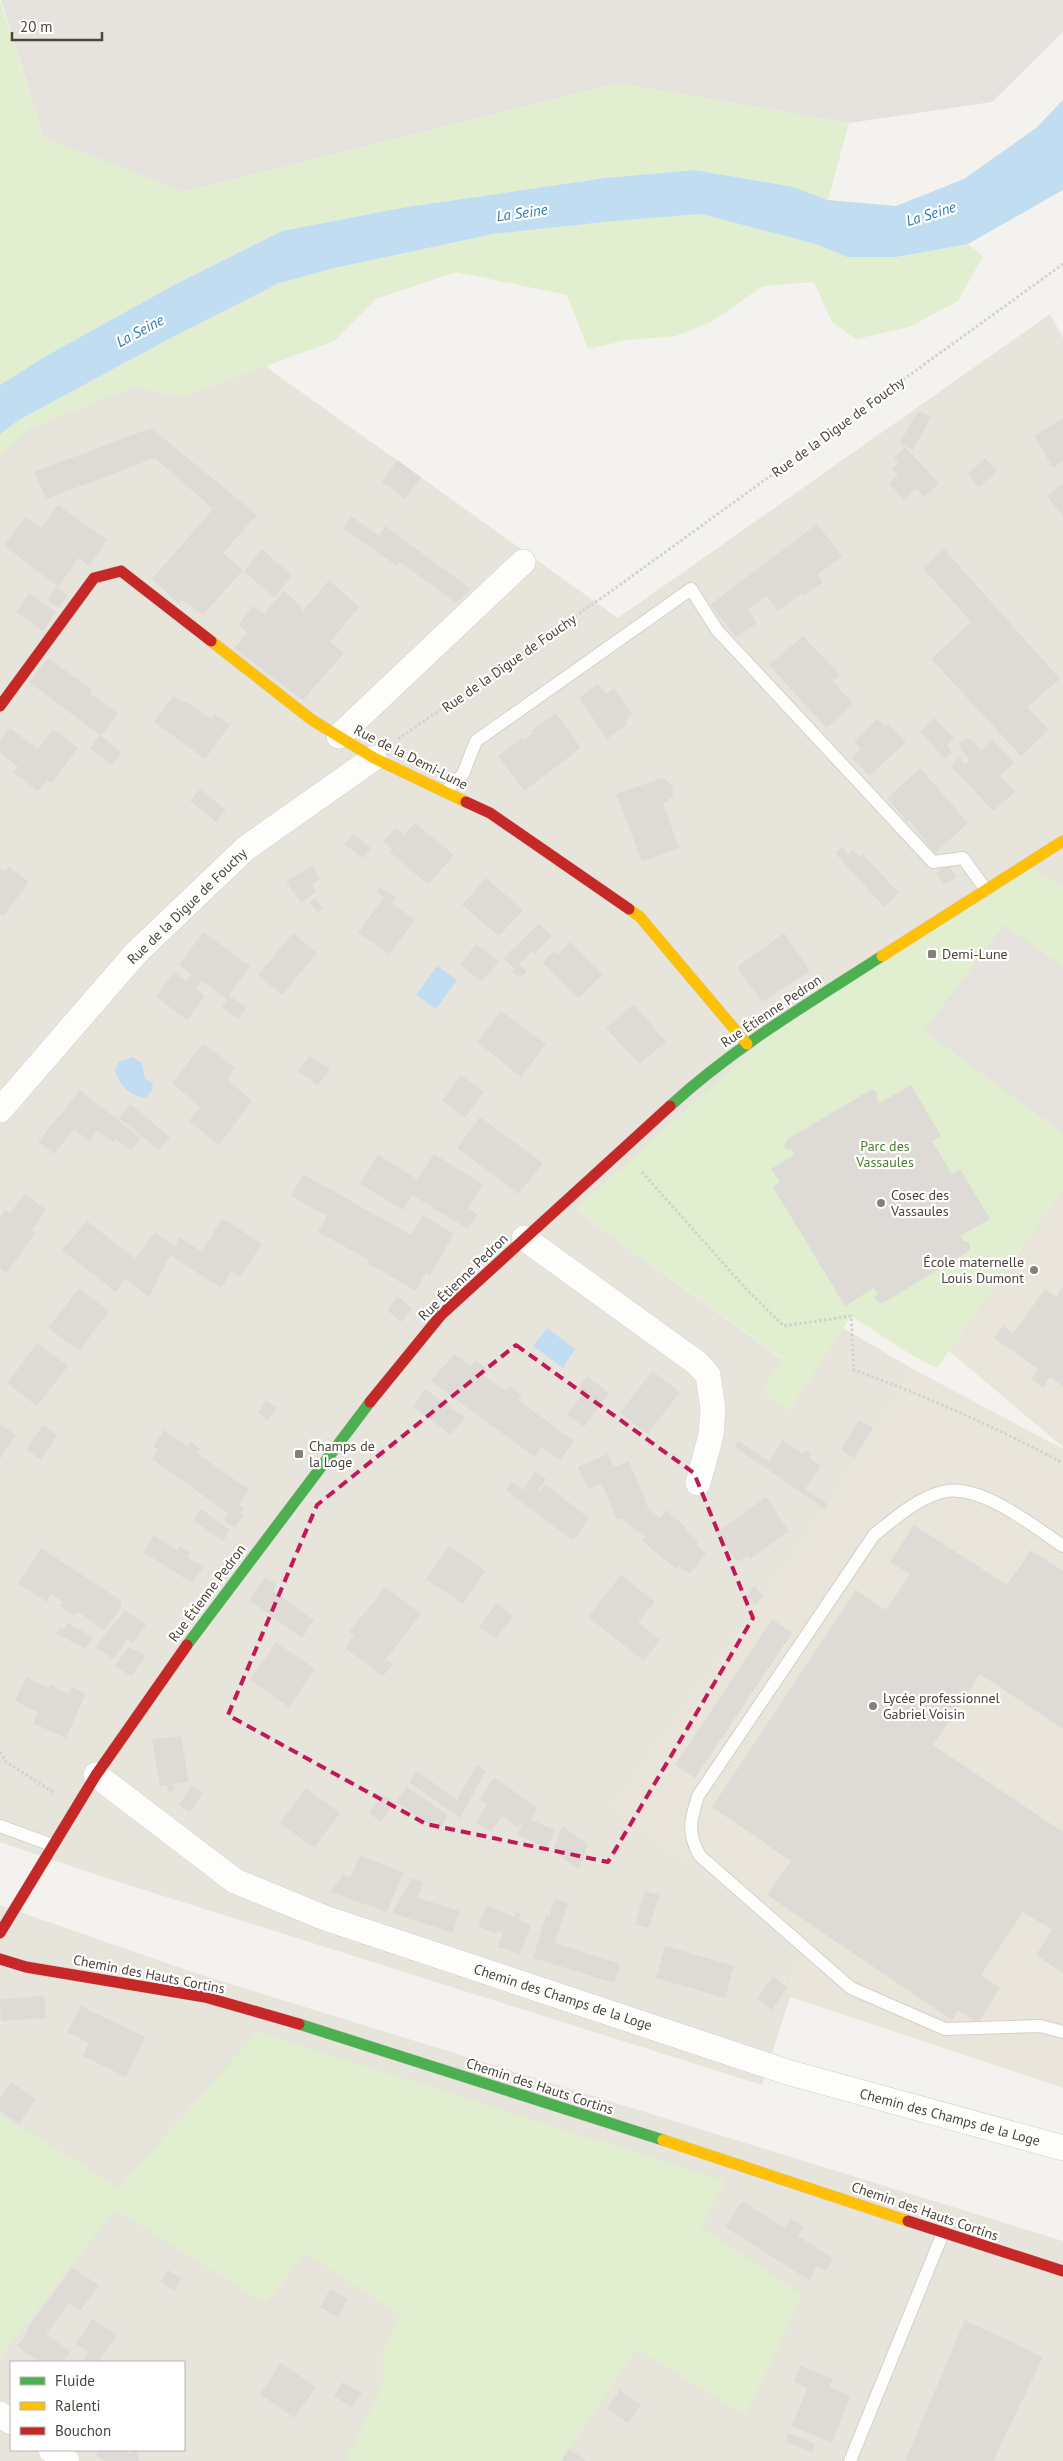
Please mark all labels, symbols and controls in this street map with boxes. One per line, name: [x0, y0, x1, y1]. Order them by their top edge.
scale bar: [12, 10, 102, 42]
text: 20 m: [20, 17, 53, 36]
water label: La Seine: [904, 197, 958, 230]
water label: La Seine: [495, 200, 549, 225]
water label: La Seine: [113, 310, 167, 351]
street label: Rue de la Digue de Fouchy: [768, 372, 908, 481]
street label: Rue de la Digue de Fouchy: [438, 610, 580, 716]
street label: Rue de la Demi-Lune: [351, 721, 471, 793]
street label: Rue de la Digue de Fouchy: [123, 844, 251, 968]
place label: Demi-Lune: [942, 945, 1008, 963]
marker: Demi-Lune: [926, 948, 938, 960]
street label: Rue Étienne Pedron: [717, 971, 825, 1051]
park label: Parc des Vassaules: [855, 1137, 914, 1171]
place label: Cosec des Vassaules: [890, 1186, 949, 1220]
marker: Cosec des Vassaules: [875, 1197, 887, 1209]
street label: Rue Étienne Pedron: [414, 1230, 512, 1324]
place label: École maternelle Louis Dumont: [923, 1253, 1024, 1287]
marker: École maternelle Louis Dumont: [1028, 1264, 1040, 1276]
place label: Champs de la Loge: [309, 1437, 375, 1471]
marker: Champs de la Loge: [293, 1448, 305, 1460]
street label: Rue Étienne Pedron: [164, 1541, 250, 1645]
place label: Lycée professionnel Gabriel Voisin: [883, 1689, 1000, 1723]
marker: Lycée professionnel Gabriel Voisin: [867, 1700, 879, 1712]
street label: Chemin des Hauts Cortins: [72, 1950, 226, 1998]
street label: Chemin des Champs de la Loge: [472, 1960, 654, 2034]
street label: Chemin des Hauts Cortins: [464, 2054, 616, 2118]
street label: Chemin des Champs de la Loge: [858, 2084, 1042, 2150]
street label: Chemin des Hauts Cortins: [849, 2177, 1001, 2245]
legend: [10, 2361, 185, 2451]
text: Fluide: [55, 2371, 95, 2390]
text: Ralenti: [55, 2396, 101, 2415]
text: Bouchon: [55, 2421, 111, 2440]

